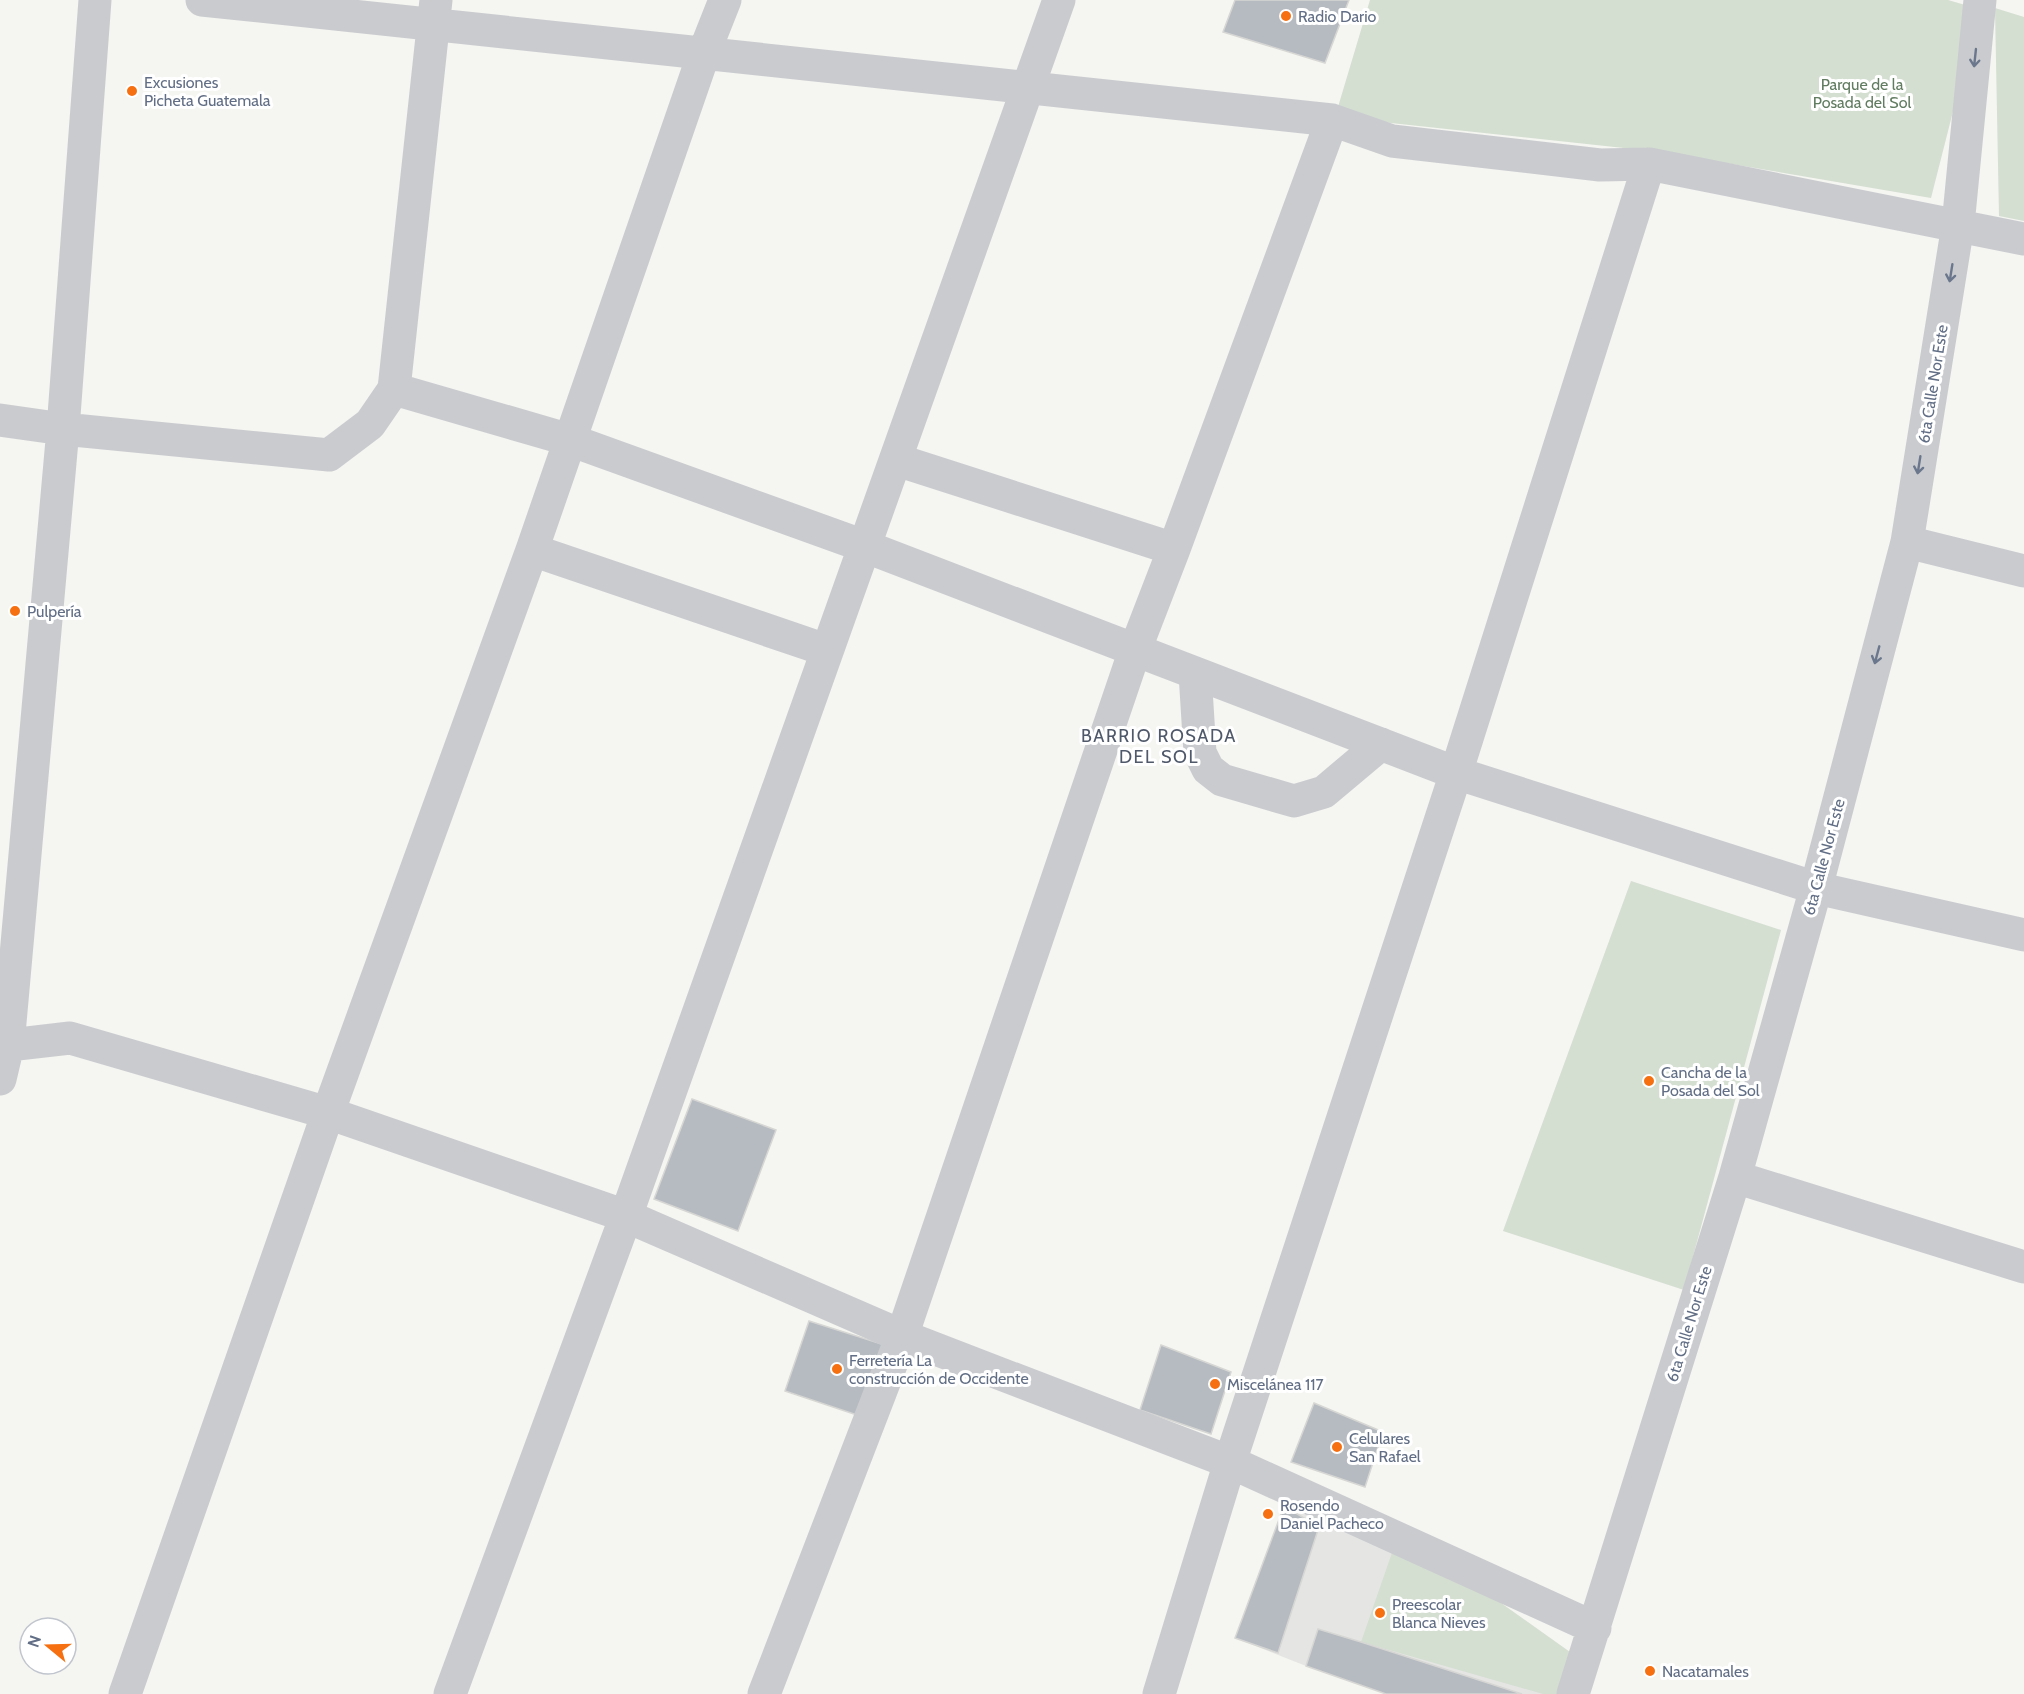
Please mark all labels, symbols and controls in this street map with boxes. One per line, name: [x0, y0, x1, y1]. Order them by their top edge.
place label: Radio Dario: [1298, 7, 1377, 26]
marker: Radio Dario: [1279, 9, 1293, 23]
one-way arrow: [1969, 48, 1980, 68]
place label: Excusiones Picheta Guatemala: [144, 73, 271, 110]
park label: Parque de la Posada del Sol: [1813, 75, 1912, 112]
marker: Excusiones Picheta Guatemala: [125, 84, 139, 98]
one-way arrow: [1945, 262, 1956, 282]
street label: 6ta Calle Nor Este: [1914, 323, 1952, 445]
one-way arrow: [1914, 455, 1925, 475]
place label: Pulpería: [27, 602, 82, 621]
marker: Pulpería: [8, 604, 22, 618]
one-way arrow: [1871, 646, 1882, 665]
district label: BARRIO ROSADA DEL SOL: [1081, 725, 1237, 768]
street label: 6ta Calle Nor Este: [1799, 797, 1849, 917]
place label: Cancha de la Posada del Sol: [1661, 1063, 1760, 1100]
marker: Cancha de la Posada del Sol: [1642, 1074, 1656, 1088]
street label: 6ta Calle Nor Este: [1662, 1264, 1716, 1384]
place label: Ferretería La construcción de Occidente: [849, 1351, 1029, 1388]
marker: Ferretería La construcción de Occidente: [830, 1362, 844, 1376]
place label: Miscelánea 117: [1227, 1375, 1324, 1394]
marker: Miscelánea 117: [1208, 1377, 1222, 1391]
place label: Celulares San Rafael: [1349, 1429, 1421, 1466]
marker: Celulares San Rafael: [1330, 1440, 1344, 1454]
place label: Rosendo Daniel Pacheco: [1280, 1496, 1384, 1533]
marker: Rosendo Daniel Pacheco: [1261, 1507, 1275, 1521]
place label: Preescolar Blanca Nieves: [1392, 1595, 1486, 1632]
marker: Preescolar Blanca Nieves: [1373, 1606, 1387, 1620]
north arrow: [18, 1616, 78, 1676]
text: N: [23, 1633, 45, 1650]
place label: Nacatamales: [1662, 1662, 1749, 1681]
marker: Nacatamales: [1643, 1664, 1657, 1678]

